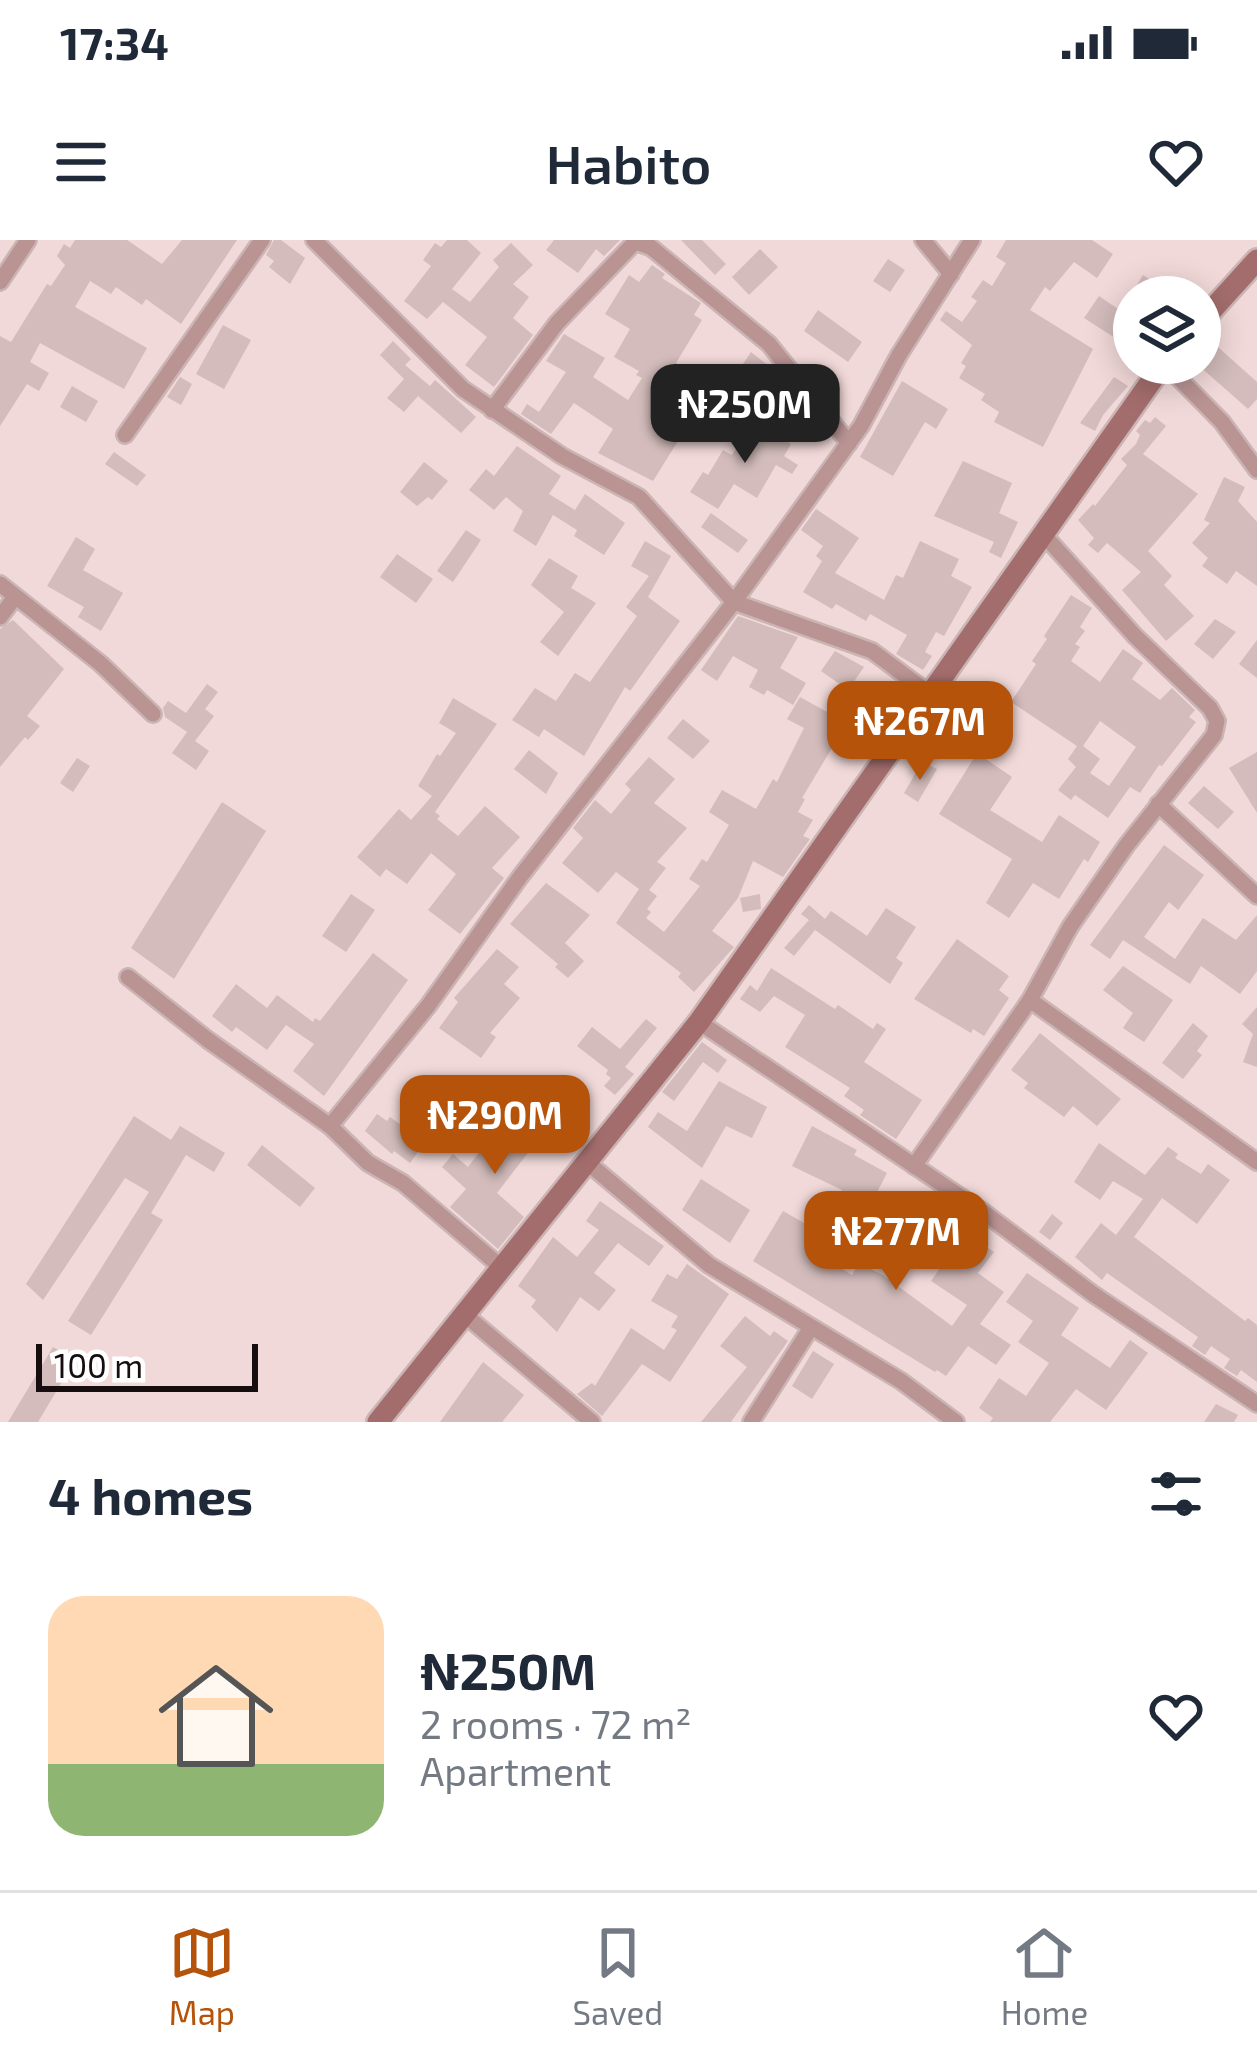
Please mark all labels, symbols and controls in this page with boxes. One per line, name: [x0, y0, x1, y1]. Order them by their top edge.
text: 17:34: [60, 15, 169, 69]
icon: menu: [48, 129, 114, 195]
icon: heart: [1143, 129, 1209, 195]
text: Habito: [546, 130, 711, 195]
map controls: [1113, 276, 1221, 384]
button: layers: [1113, 276, 1221, 384]
pin: ₦250M: [661, 364, 829, 466]
text: ₦250M: [678, 379, 812, 426]
pin: ₦267M: [836, 681, 1004, 783]
text: ₦267M: [854, 696, 986, 743]
pin: ₦290M: [411, 1075, 579, 1177]
text: ₦290M: [427, 1090, 563, 1137]
pin: ₦277M: [812, 1191, 980, 1293]
text: ₦277M: [831, 1206, 961, 1253]
scale bar: [36, 1338, 258, 1391]
text: 100 m: [54, 1345, 143, 1385]
icon: filters: [1143, 1461, 1209, 1527]
text: 4 homes: [48, 1464, 253, 1525]
text: ₦250M: [420, 1639, 596, 1700]
icon: home: [144, 1644, 288, 1788]
icon: heart: [1143, 1683, 1209, 1749]
text: 2 rooms · 72 m²: [420, 1700, 692, 1747]
text: Apartment: [420, 1747, 611, 1794]
tab: Map: [169, 1920, 235, 2032]
tab: Saved: [573, 1920, 663, 2032]
tab: Home: [1001, 1920, 1088, 2032]

